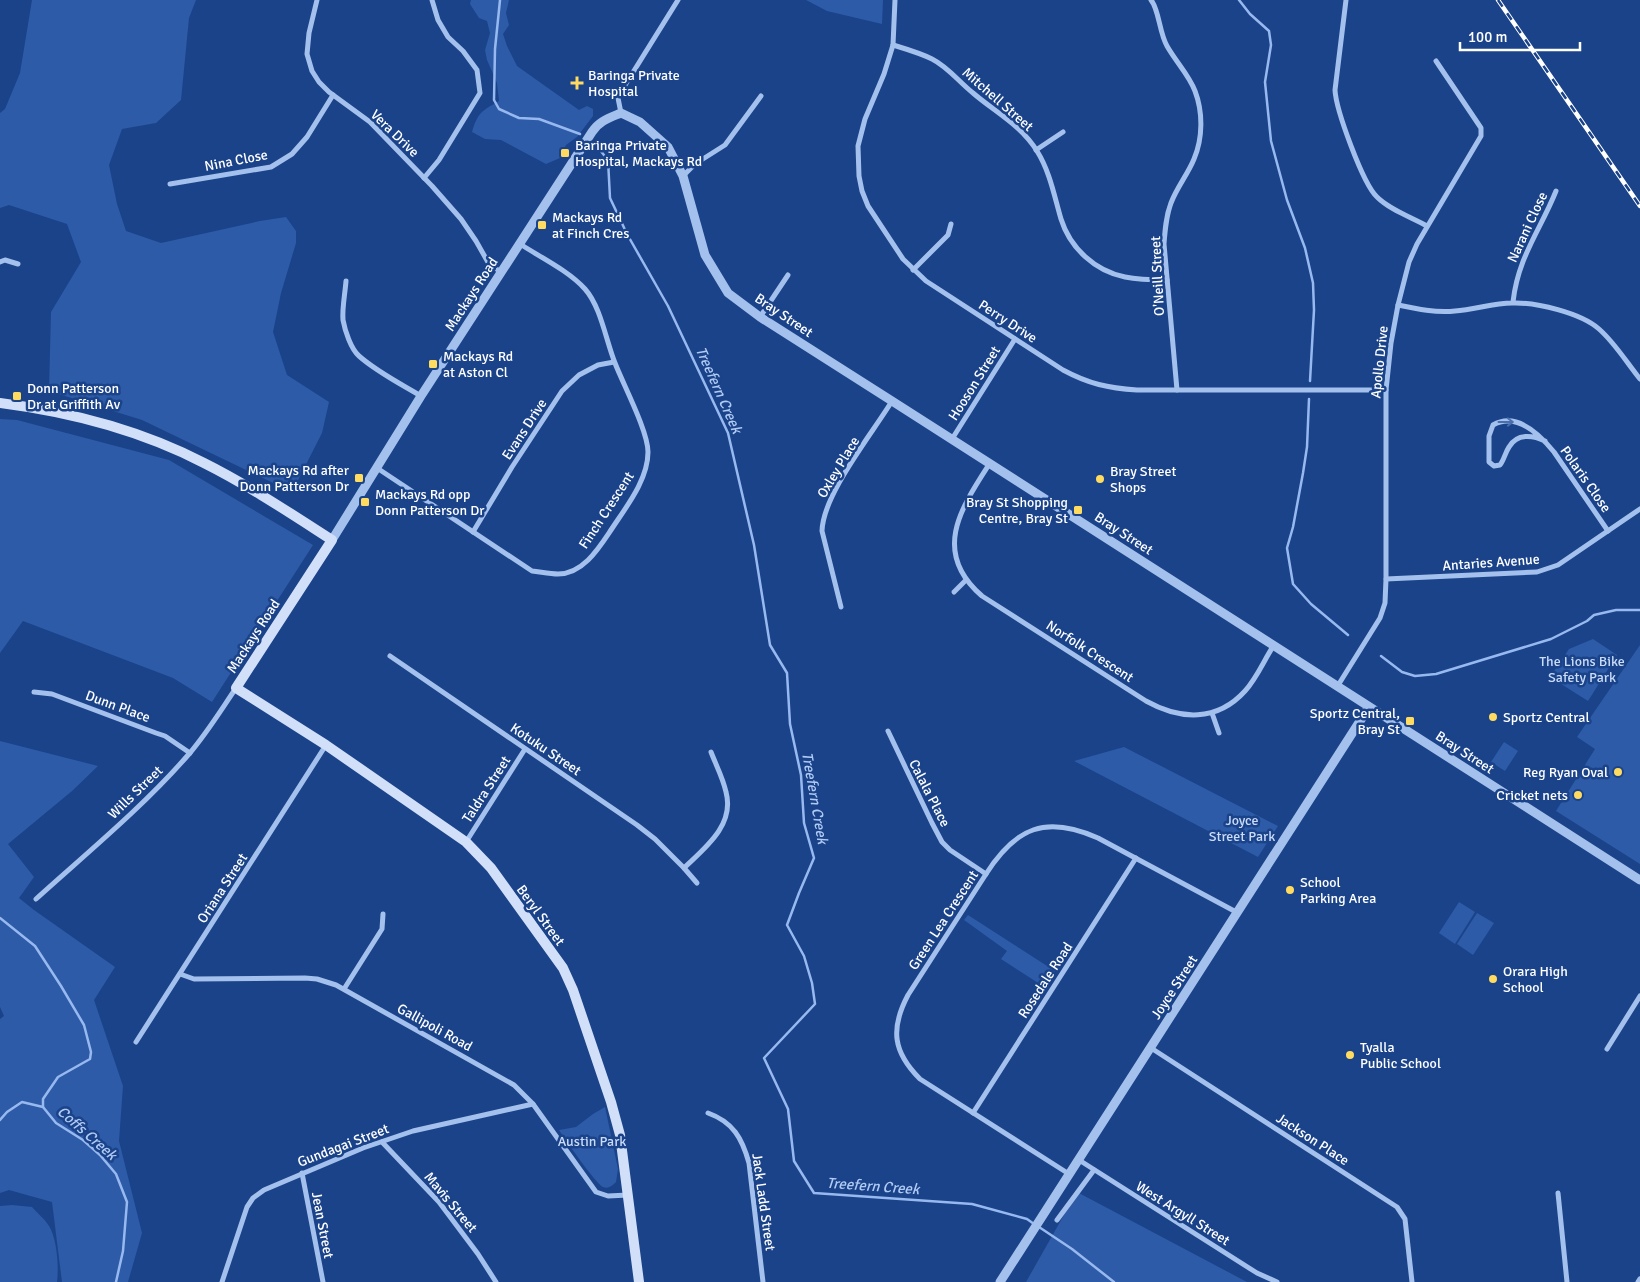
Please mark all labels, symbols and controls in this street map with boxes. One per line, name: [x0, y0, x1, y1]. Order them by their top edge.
scale bar: [1460, 20, 1580, 52]
text: 100 m: [1468, 28, 1508, 46]
street label: Mitchell Street: [959, 64, 1037, 135]
place label: Baringa Private Hospital: [588, 67, 680, 100]
marker: Baringa Private Hospital: [570, 76, 584, 90]
street label: Vera Drive: [367, 106, 422, 161]
place label: Baringa Private Hospital, Mackays Rd: [575, 137, 702, 170]
street label: Nina Close: [203, 146, 269, 175]
marker: Baringa Private Hospital, Mackays Rd: [559, 147, 571, 159]
street label: Narani Close: [1504, 189, 1551, 265]
place label: Mackays Rd at Finch Cres: [552, 209, 629, 242]
marker: Mackays Rd at Finch Cres: [536, 219, 548, 231]
street label: O'Neill Street: [1147, 235, 1168, 316]
street label: Mackays Road: [441, 254, 502, 334]
street label: Bray Street: [751, 290, 816, 341]
street label: Perry Drive: [975, 296, 1040, 347]
street label: Apollo Drive: [1367, 325, 1392, 399]
street label: Hooson Street: [945, 343, 1004, 424]
water label: Treefern Creek: [692, 344, 747, 438]
place label: Mackays Rd at Aston Cl: [443, 348, 513, 381]
marker: Mackays Rd at Aston Cl: [427, 358, 439, 370]
place label: Donn Patterson Dr at Griffith Av: [27, 380, 121, 413]
marker: Donn Patterson Dr at Griffith Av: [11, 390, 23, 402]
street label: Evans Drive: [498, 396, 550, 463]
one-way arrow: [1497, 417, 1513, 427]
street label: Oxley Place: [813, 433, 863, 501]
street label: Polaris Close: [1556, 443, 1615, 516]
place label: Mackays Rd after Donn Patterson Dr: [240, 462, 350, 495]
place label: Bray Street Shops: [1110, 463, 1176, 496]
street label: Finch Crescent: [575, 468, 638, 552]
marker: Mackays Rd after Donn Patterson Dr: [353, 472, 365, 484]
marker: Bray Street Shops: [1094, 473, 1106, 485]
place label: Mackays Rd opp Donn Patterson Dr: [375, 486, 485, 519]
place label: Bray St Shopping Centre, Bray St: [966, 494, 1068, 527]
marker: Mackays Rd opp Donn Patterson Dr: [359, 496, 371, 508]
marker: Bray St Shopping Centre, Bray St: [1072, 504, 1084, 516]
street label: Bray Street: [1091, 508, 1156, 559]
street label: Antaries Avenue: [1442, 551, 1540, 574]
street label: Mackays Road: [223, 596, 284, 676]
street label: Norfolk Crescent: [1043, 617, 1137, 686]
park label: The Lions Bike Safety Park: [1539, 653, 1625, 686]
street label: Dunn Place: [83, 687, 153, 726]
place label: Sportz Central, Bray St: [1310, 705, 1400, 738]
place label: Sportz Central: [1503, 709, 1590, 726]
marker: Sportz Central: [1487, 711, 1499, 723]
marker: Sportz Central, Bray St: [1404, 715, 1416, 727]
street label: Kotuku Street: [507, 719, 584, 779]
street label: Bray Street: [1432, 727, 1497, 778]
water label: Treefern Creek: [798, 751, 832, 847]
street label: Taldra Street: [459, 753, 514, 826]
street label: Calala Place: [905, 757, 954, 830]
street label: Wills Street: [104, 762, 166, 823]
place label: Reg Ryan Oval: [1523, 764, 1608, 781]
marker: Reg Ryan Oval: [1612, 766, 1624, 778]
place label: Cricket nets: [1496, 787, 1568, 804]
marker: Cricket nets: [1572, 789, 1584, 801]
park label: Joyce Street Park: [1209, 812, 1275, 845]
street label: Oriana Street: [194, 850, 251, 926]
street label: Green Lea Crescent: [905, 867, 982, 973]
place label: School Parking Area: [1300, 874, 1376, 907]
street label: Beryl Street: [513, 881, 568, 949]
marker: School Parking Area: [1284, 884, 1296, 896]
street label: Rosedale Road: [1015, 939, 1076, 1021]
street label: Joyce Street: [1147, 952, 1201, 1022]
place label: Orara High School: [1503, 963, 1568, 996]
marker: Orara High School: [1487, 973, 1499, 985]
street label: Gallipoli Road: [394, 1000, 475, 1055]
place label: Tyalla Public School: [1360, 1039, 1441, 1072]
marker: Tyalla Public School: [1344, 1049, 1356, 1061]
water label: Coffs Creek: [54, 1102, 122, 1165]
street label: Jackson Place: [1273, 1110, 1352, 1169]
street label: Gundagai Street: [295, 1120, 391, 1171]
park label: Austin Park: [558, 1133, 626, 1150]
street label: Jack Ladd Street: [748, 1152, 779, 1252]
street label: Mavis Street: [420, 1169, 481, 1236]
water label: Treefern Creek: [826, 1174, 922, 1198]
street label: West Argyll Street: [1133, 1178, 1233, 1249]
street label: Jean Street: [308, 1190, 337, 1260]

